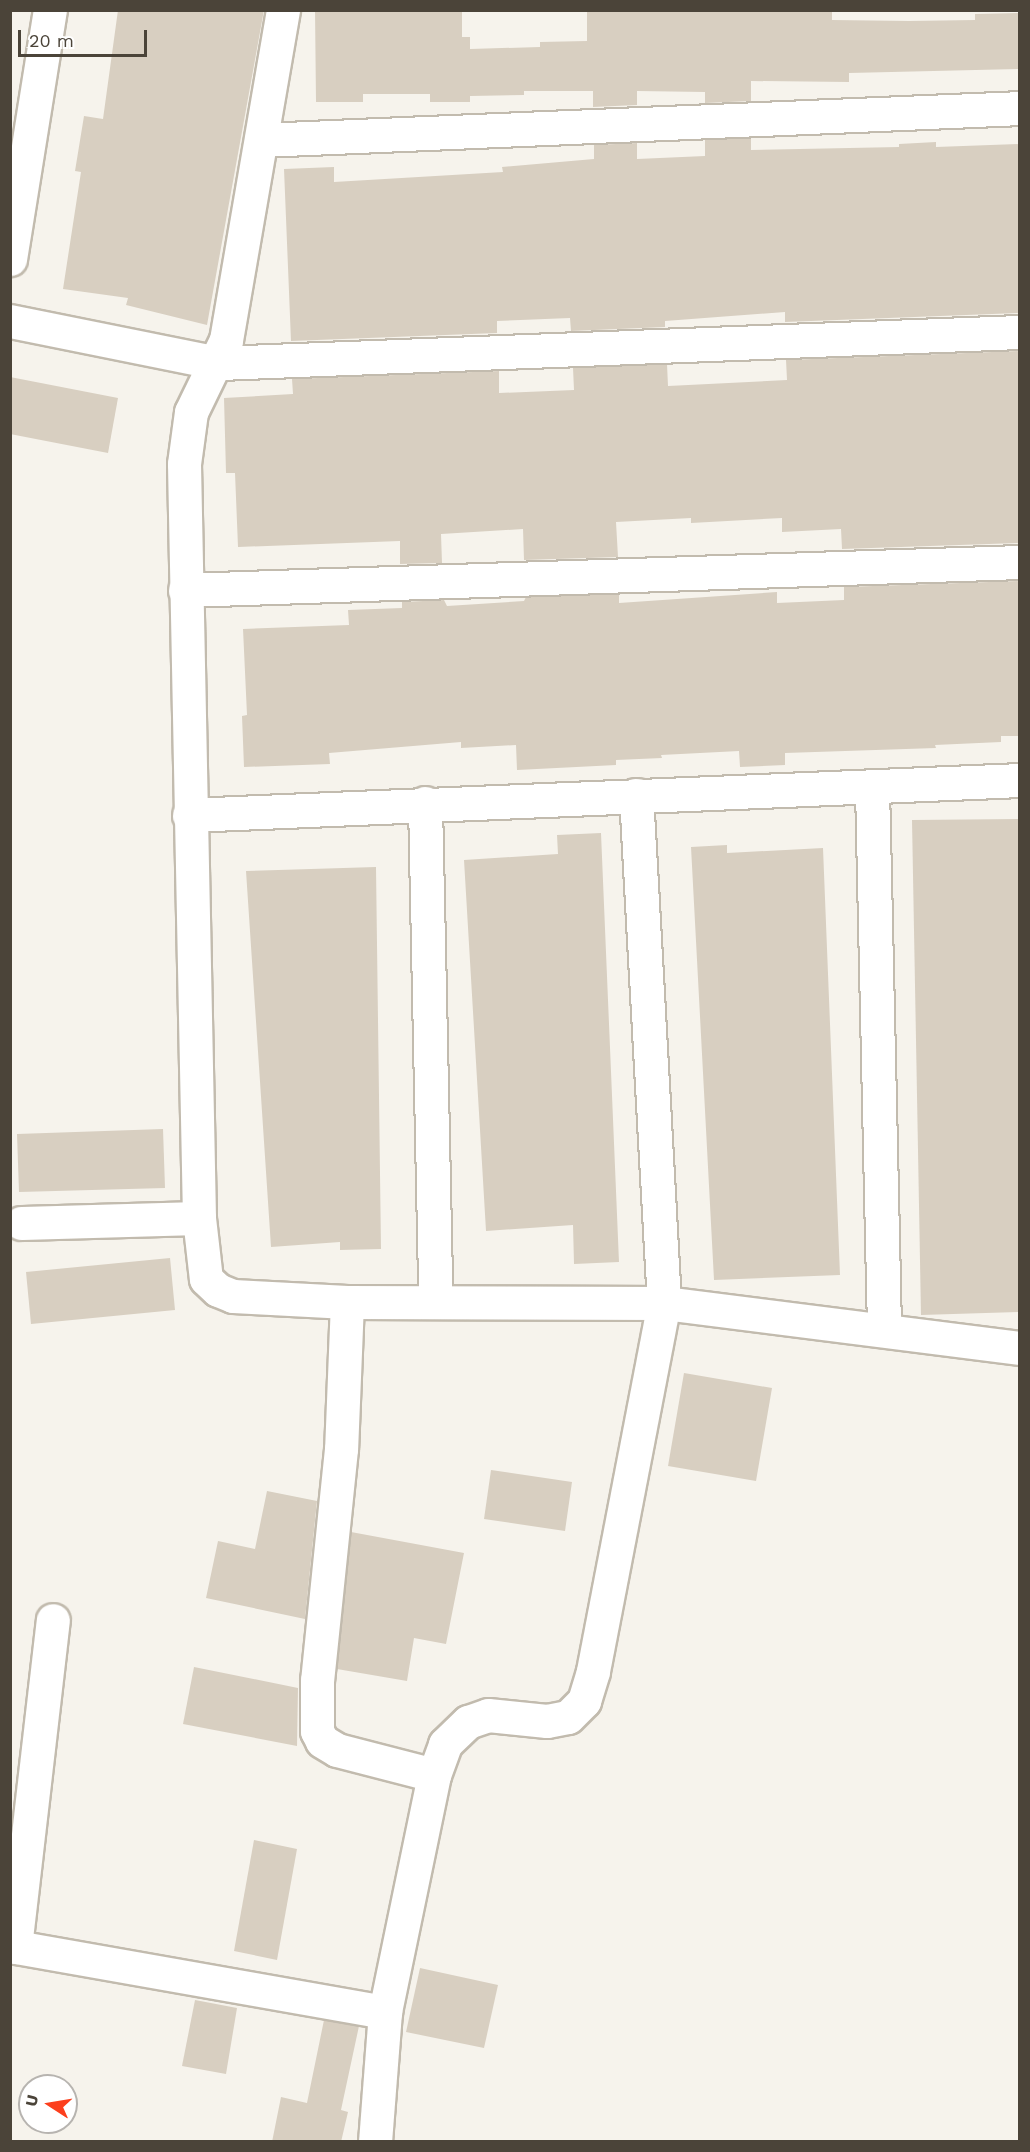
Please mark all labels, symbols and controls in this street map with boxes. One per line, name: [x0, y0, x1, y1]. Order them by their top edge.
scale bar: [21, 18, 150, 56]
text: 20 m: [29, 30, 74, 51]
north arrow: [18, 2074, 78, 2134]
text: U: [21, 2093, 42, 2108]

